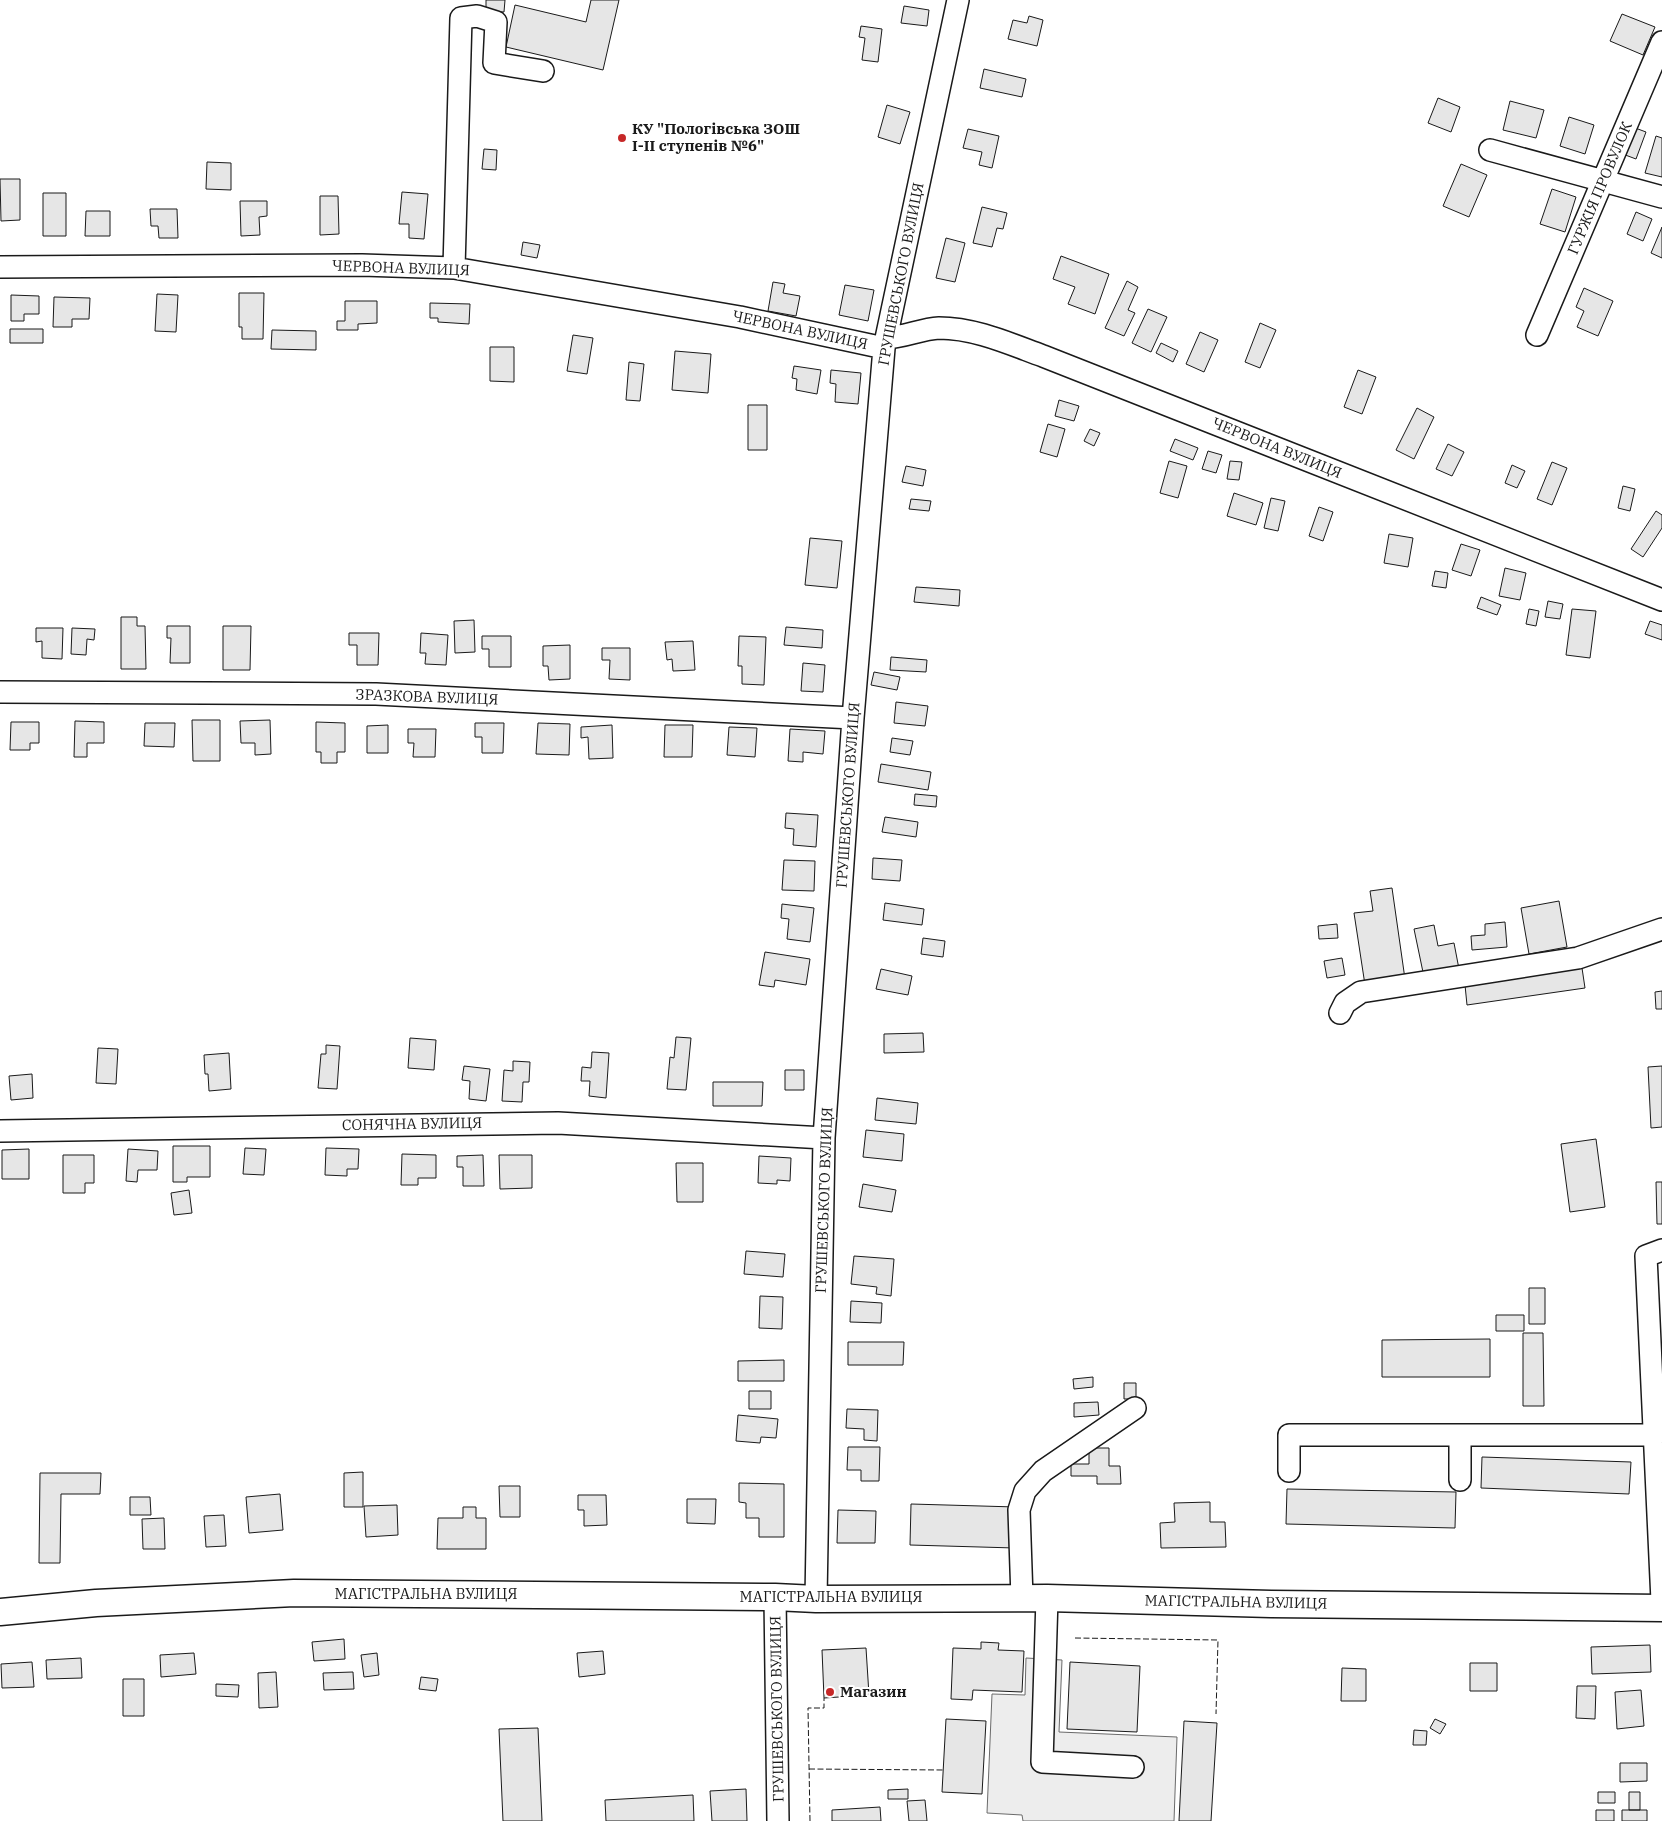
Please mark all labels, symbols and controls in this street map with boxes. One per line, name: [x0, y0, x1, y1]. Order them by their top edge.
street label: ГУРЖІЯ ПРОВУЛОК: [1563, 118, 1636, 257]
place label: КУ "Пологівська ЗОШ І-ІІ ступенів №6": [632, 119, 800, 155]
marker: КУ "Пологівська ЗОШ І-ІІ ступенів №6": [616, 132, 628, 144]
street label: ГРУШЕВСЬКОГО ВУЛИЦЯ: [873, 181, 928, 367]
street label: ЧЕРВОНА ВУЛИЦЯ: [332, 256, 470, 279]
street label: ЧЕРВОНА ВУЛИЦЯ: [731, 306, 870, 353]
street label: ЧЕРВОНА ВУЛИЦЯ: [1210, 413, 1345, 482]
street label: ЗРАЗКОВА ВУЛИЦЯ: [355, 685, 499, 708]
street label: ГРУШЕВСЬКОГО ВУЛИЦЯ: [832, 701, 863, 889]
street label: ГРУШЕВСЬКОГО ВУЛИЦЯ: [811, 1107, 836, 1293]
street label: СОНЯЧНА ВУЛИЦЯ: [342, 1113, 482, 1134]
street label: МАГІСТРАЛЬНА ВУЛИЦЯ: [335, 1584, 517, 1603]
street label: МАГІСТРАЛЬНА ВУЛИЦЯ: [740, 1587, 922, 1606]
street label: МАГІСТРАЛЬНА ВУЛИЦЯ: [1144, 1590, 1328, 1613]
street label: ГРУШЕВСЬКОГО ВУЛИЦЯ: [765, 1616, 788, 1802]
place label: Магазин: [840, 1682, 907, 1701]
marker: Магазин: [824, 1686, 836, 1698]

